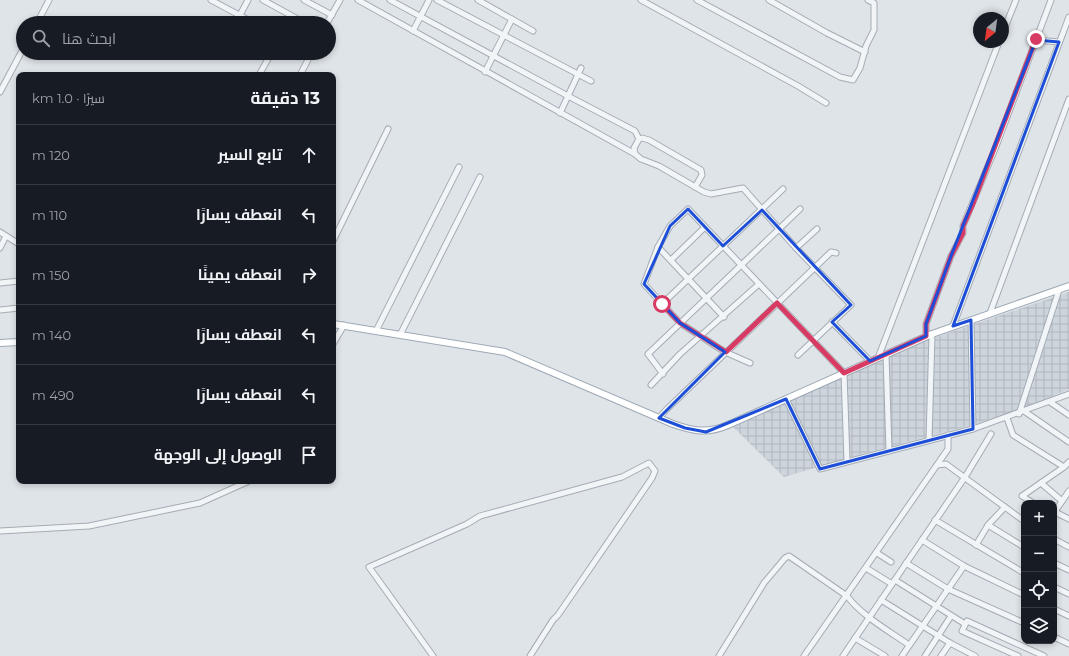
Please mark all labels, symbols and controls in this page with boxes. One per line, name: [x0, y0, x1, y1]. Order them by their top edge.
north arrow: [973, 12, 1009, 48]
search box: [16, 16, 336, 60]
icon: search: [30, 27, 52, 49]
text: ابحث هنا: [62, 29, 116, 48]
route end: [1027, 30, 1045, 48]
text: 13 دقيقة: [250, 88, 320, 108]
text: سيرًا · 1.0 km: [32, 90, 105, 106]
icon: ahead: [298, 144, 320, 166]
text: تابع السير: [218, 145, 282, 164]
text: 120 m: [32, 147, 70, 163]
icon: left: [298, 204, 320, 226]
text: انعطف يسارًا: [196, 205, 282, 224]
text: 110 m: [32, 207, 67, 223]
icon: right: [298, 264, 320, 286]
text: انعطف يمينًا: [198, 265, 282, 284]
text: 150 m: [32, 267, 70, 283]
route start: [653, 295, 671, 313]
icon: left: [298, 324, 320, 346]
text: انعطف يسارًا: [196, 325, 282, 344]
text: 140 m: [32, 327, 71, 343]
icon: left: [298, 384, 320, 406]
text: انعطف يسارًا: [196, 385, 282, 404]
text: 490 m: [32, 387, 74, 403]
icon: arrive: [298, 444, 320, 466]
text: الوصول إلى الوجهة: [154, 445, 282, 464]
map controls: [1021, 500, 1057, 644]
button: +: [1021, 500, 1057, 536]
button: −: [1021, 536, 1057, 572]
button: locate: [1021, 572, 1057, 608]
button: layers: [1021, 608, 1057, 644]

